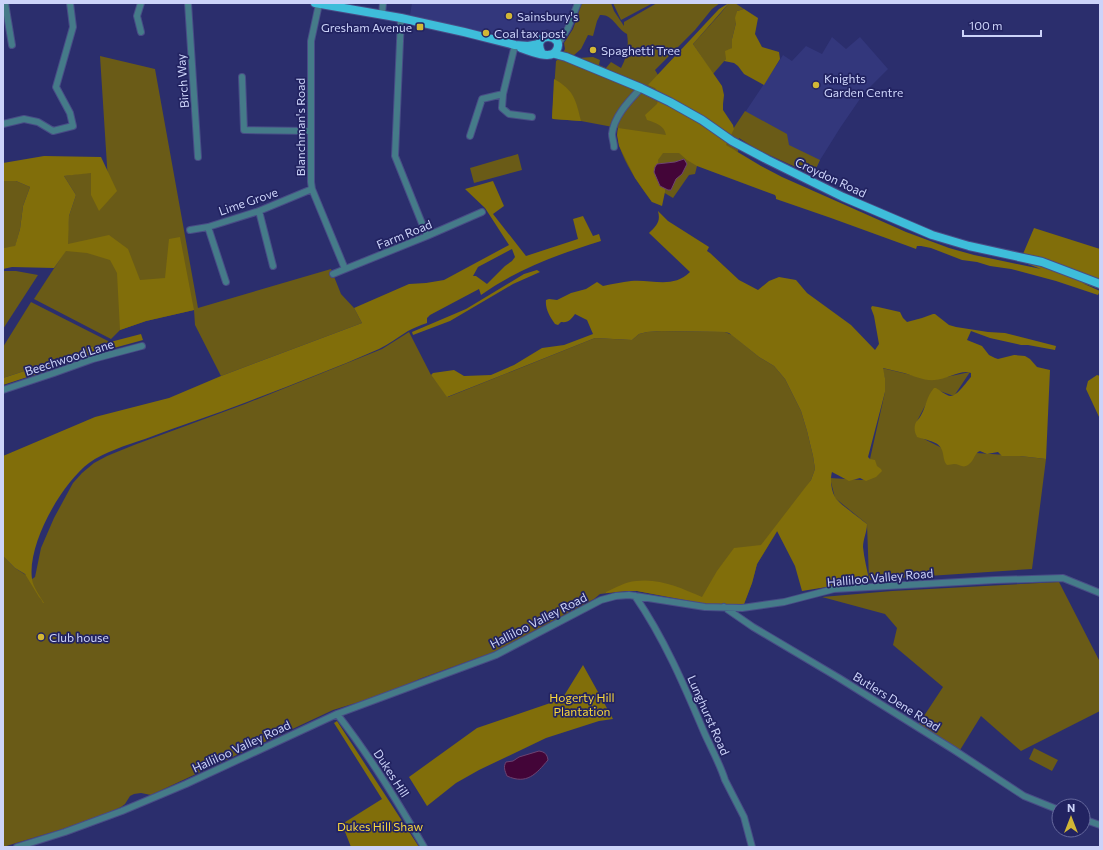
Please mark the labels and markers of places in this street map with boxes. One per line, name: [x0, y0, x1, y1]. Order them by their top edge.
place label: Sainsbury's: [517, 9, 578, 23]
marker: Sainsbury's: [504, 11, 514, 21]
place label: Gresham Avenue: [321, 20, 412, 34]
marker: Gresham Avenue: [415, 22, 425, 32]
place label: Coal tax post: [494, 26, 565, 40]
marker: Coal tax post: [481, 28, 491, 38]
place label: Spaghetti Tree: [601, 43, 680, 57]
marker: Spaghetti Tree: [588, 45, 598, 55]
place label: Knights Garden Centre: [824, 71, 903, 99]
marker: Knights Garden Centre: [811, 80, 821, 90]
place label: Club house: [49, 630, 109, 644]
marker: Club house: [36, 632, 46, 642]

